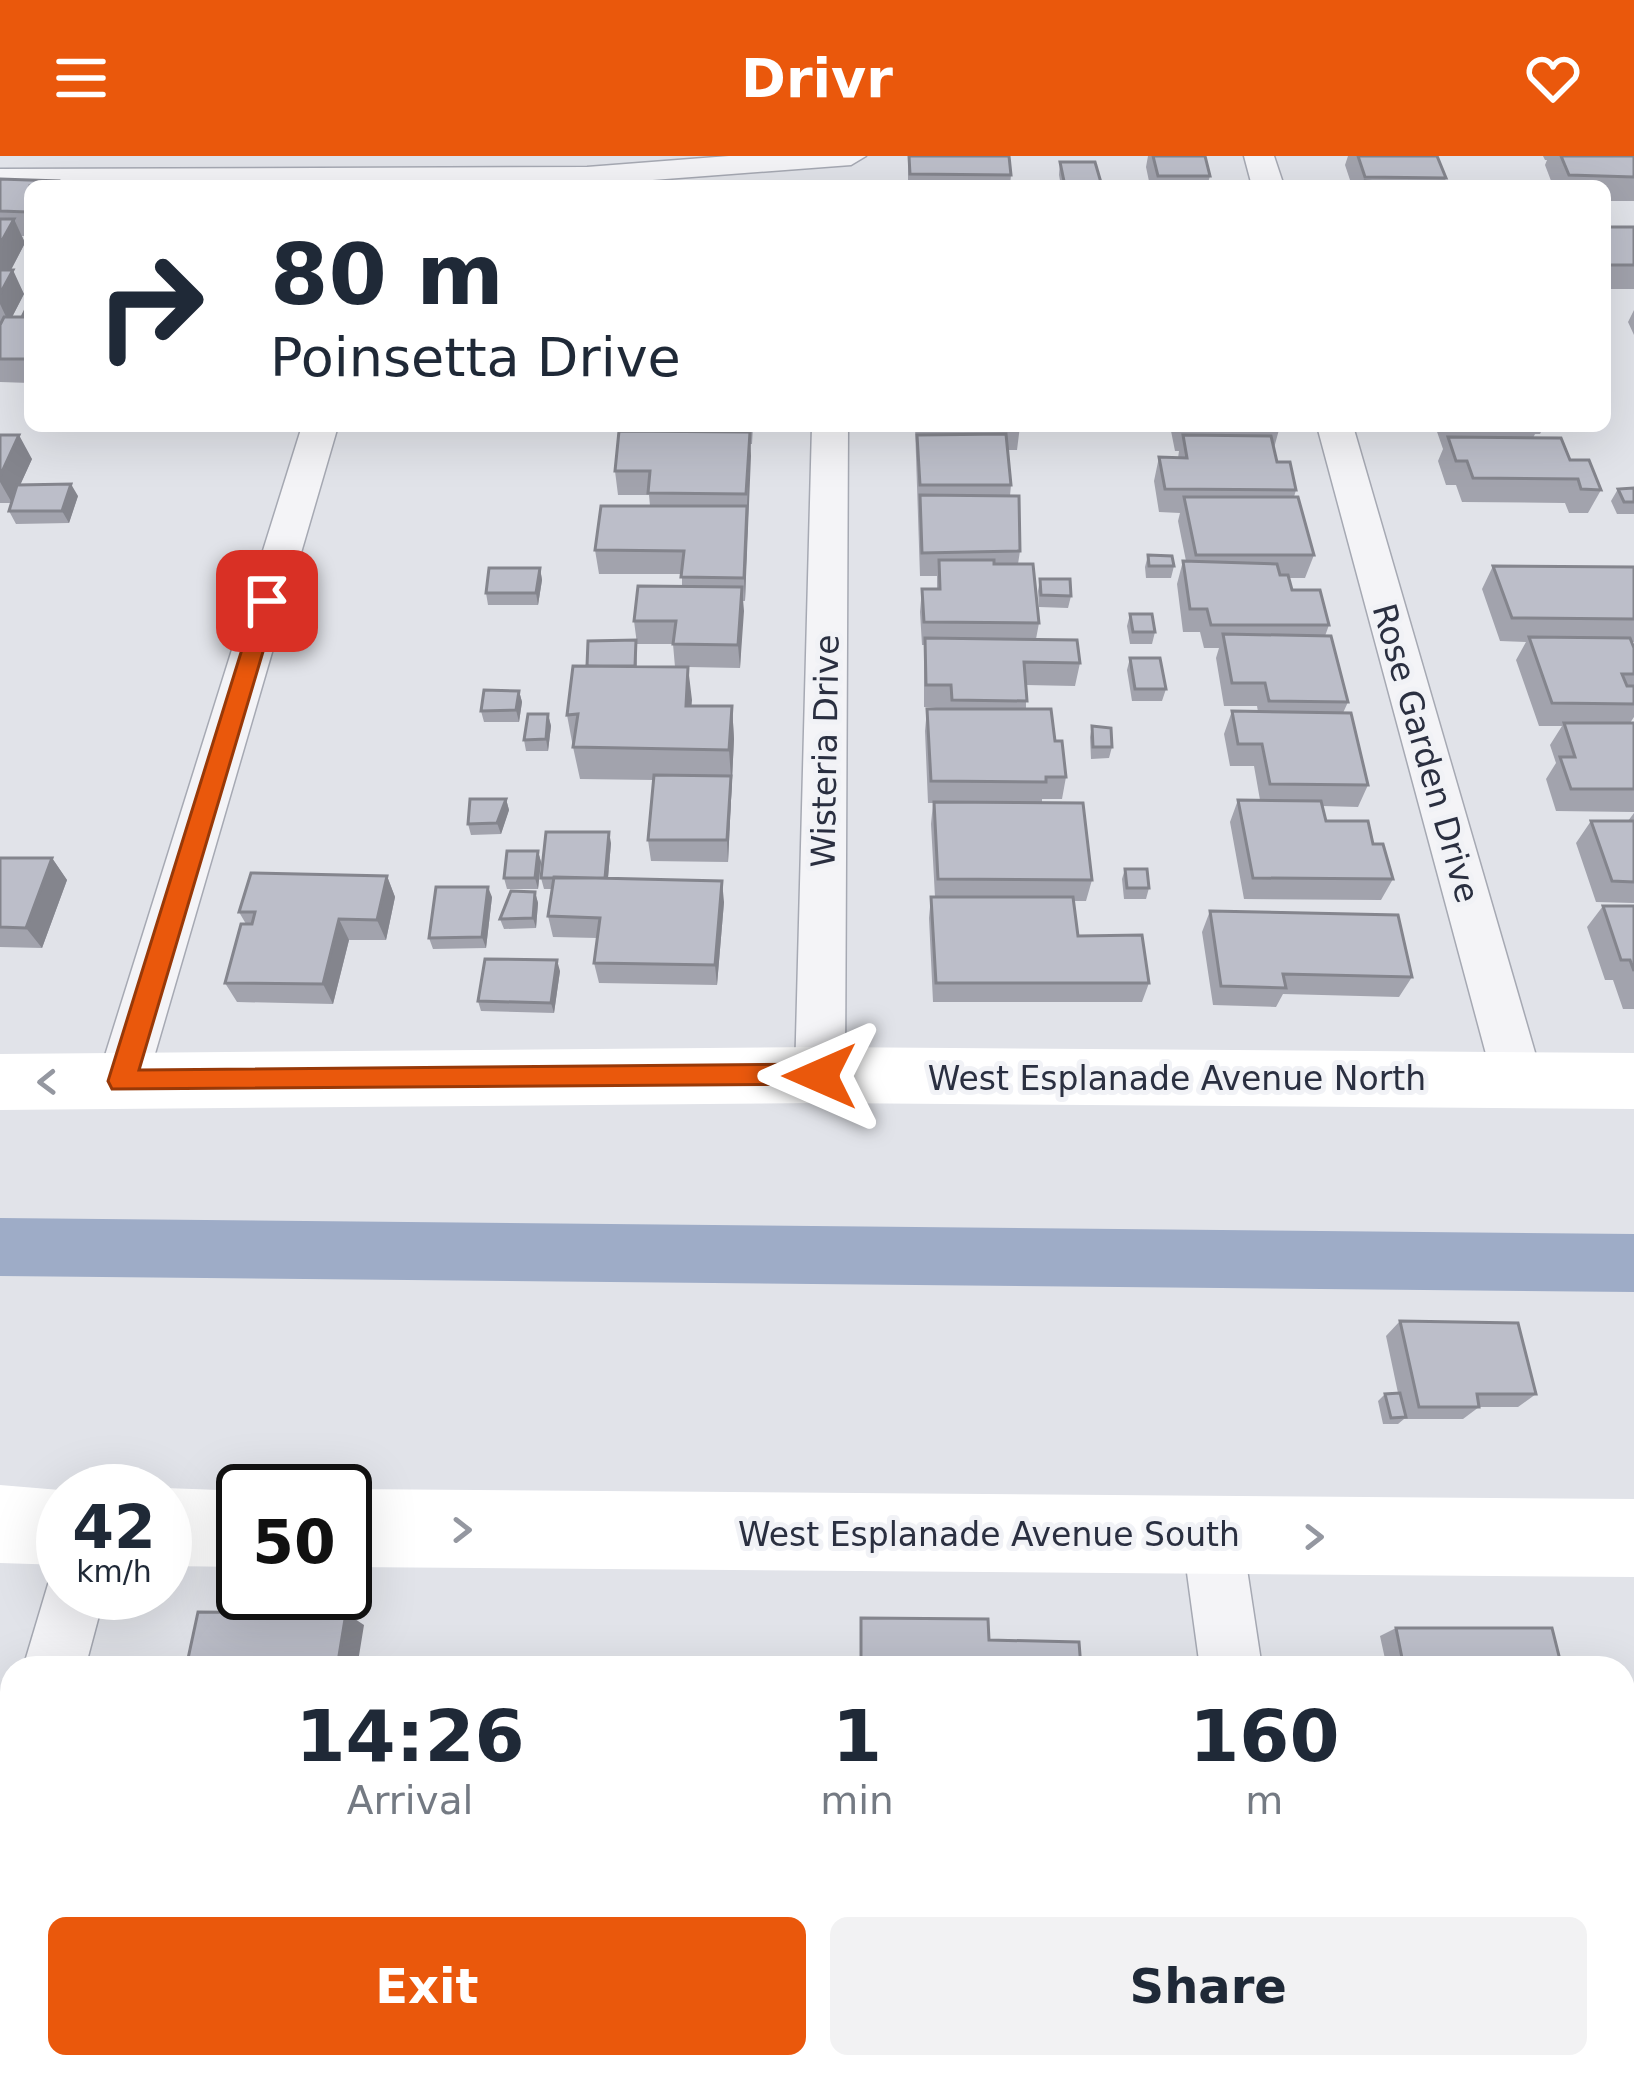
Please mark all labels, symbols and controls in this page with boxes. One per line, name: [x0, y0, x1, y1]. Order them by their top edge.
icon: menu: [48, 45, 114, 111]
icon: heart: [1520, 45, 1586, 111]
text: Drivr: [741, 47, 893, 110]
text: 80 m: [270, 226, 504, 324]
icon: right: [72, 228, 228, 384]
text: Poinsetta Drive: [270, 326, 681, 389]
pin: [216, 550, 318, 652]
icon: arrive: [234, 568, 300, 634]
street label: Rose Garden Drive: [1365, 599, 1487, 907]
street label: Wisteria Drive: [803, 634, 847, 868]
position arrow: [757, 1013, 883, 1139]
street label: West Esplanade Avenue North: [928, 1059, 1426, 1098]
one-way arrow: [37, 1069, 55, 1095]
speed limit sign: 50: [216, 1464, 372, 1620]
text: 42: [72, 1492, 156, 1562]
street label: West Esplanade Avenue South: [738, 1515, 1240, 1554]
one-way arrow: [453, 1516, 472, 1542]
one-way arrow: [1305, 1523, 1324, 1549]
text: km/h: [76, 1554, 152, 1589]
text: 14:26: [295, 1694, 525, 1778]
text: 1: [832, 1694, 882, 1778]
text: 160: [1189, 1694, 1339, 1778]
text: Arrival: [347, 1778, 473, 1823]
text: min: [820, 1778, 894, 1823]
text: m: [1245, 1778, 1283, 1823]
button: Exit: [48, 1917, 806, 2055]
button: Share: [830, 1917, 1587, 2055]

